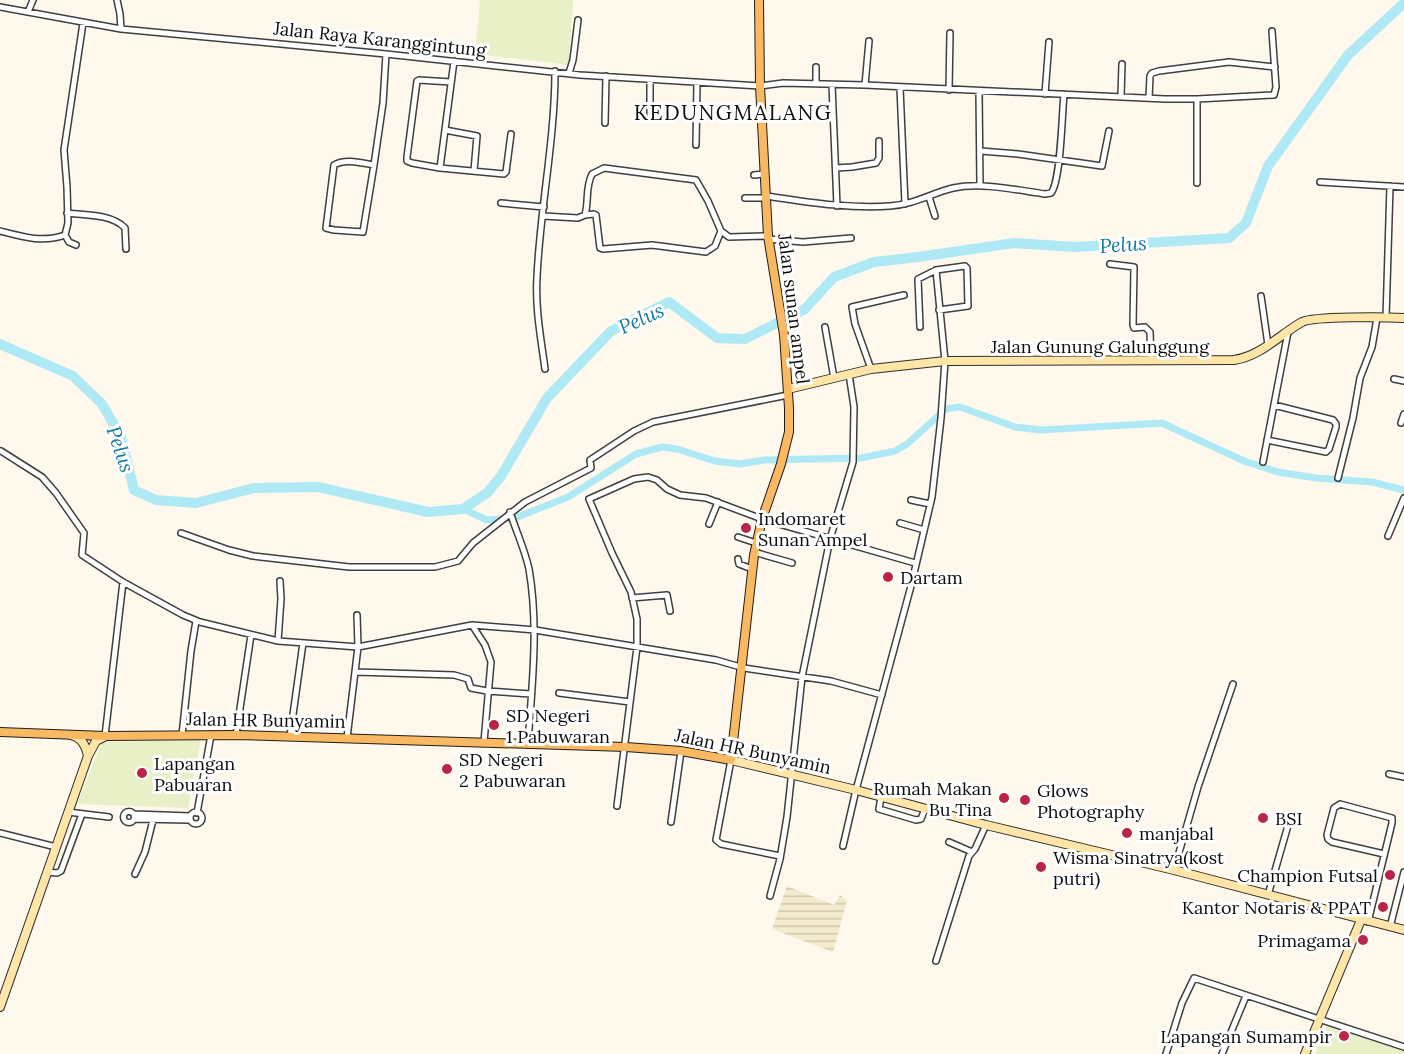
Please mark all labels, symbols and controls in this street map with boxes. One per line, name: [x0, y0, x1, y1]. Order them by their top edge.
street label: Jalan Raya Karanggintung: [272, 16, 489, 62]
district label: KEDUNGMALANG: [634, 99, 832, 126]
water label: Pelus: [1099, 230, 1147, 258]
street label: Jalan sunan ampel: [773, 232, 815, 386]
water label: Pelus: [614, 297, 668, 339]
street label: Jalan Gunung Galunggung: [990, 335, 1210, 358]
water label: Pelus: [101, 423, 141, 475]
place label: Indomaret Sunan Ampel: [758, 507, 868, 551]
marker: Indomaret Sunan Ampel: [739, 521, 753, 535]
place label: Dartam: [900, 566, 963, 589]
marker: Dartam: [881, 570, 895, 584]
place label: SD Negeri 1 Pabuwaran: [506, 704, 610, 748]
street label: Jalan HR Bunyamin: [185, 707, 346, 733]
marker: SD Negeri 1 Pabuwaran: [487, 718, 501, 732]
street label: Jalan HR Bunyamin: [672, 723, 833, 779]
place label: SD Negeri 2 Pabuwaran: [459, 748, 566, 792]
place label: Lapangan Pabuaran: [154, 752, 235, 796]
marker: SD Negeri 2 Pabuwaran: [440, 762, 454, 776]
marker: Lapangan Pabuaran: [135, 766, 149, 780]
place label: Rumah Makan Bu Tina: [873, 777, 992, 821]
place label: Glows Photography: [1037, 779, 1145, 823]
marker: Rumah Makan Bu Tina: [997, 791, 1011, 805]
marker: Glows Photography: [1018, 793, 1032, 807]
place label: BSI: [1275, 807, 1302, 830]
marker: BSI: [1256, 811, 1270, 825]
place label: manjabal: [1139, 822, 1214, 845]
marker: manjabal: [1120, 826, 1134, 840]
place label: Wisma Sinatrya(kost putri): [1053, 846, 1224, 890]
marker: Wisma Sinatrya(kost putri): [1034, 860, 1048, 874]
place label: Champion Futsal: [1237, 864, 1378, 887]
marker: Champion Futsal: [1383, 868, 1397, 882]
place label: Kantor Notaris & PPAT: [1182, 896, 1371, 919]
marker: Kantor Notaris & PPAT: [1376, 900, 1390, 914]
place label: Primagama: [1257, 929, 1351, 952]
marker: Primagama: [1356, 933, 1370, 947]
place label: Lapangan Sumampir: [1160, 1025, 1332, 1048]
marker: Lapangan Sumampir: [1337, 1029, 1351, 1043]

